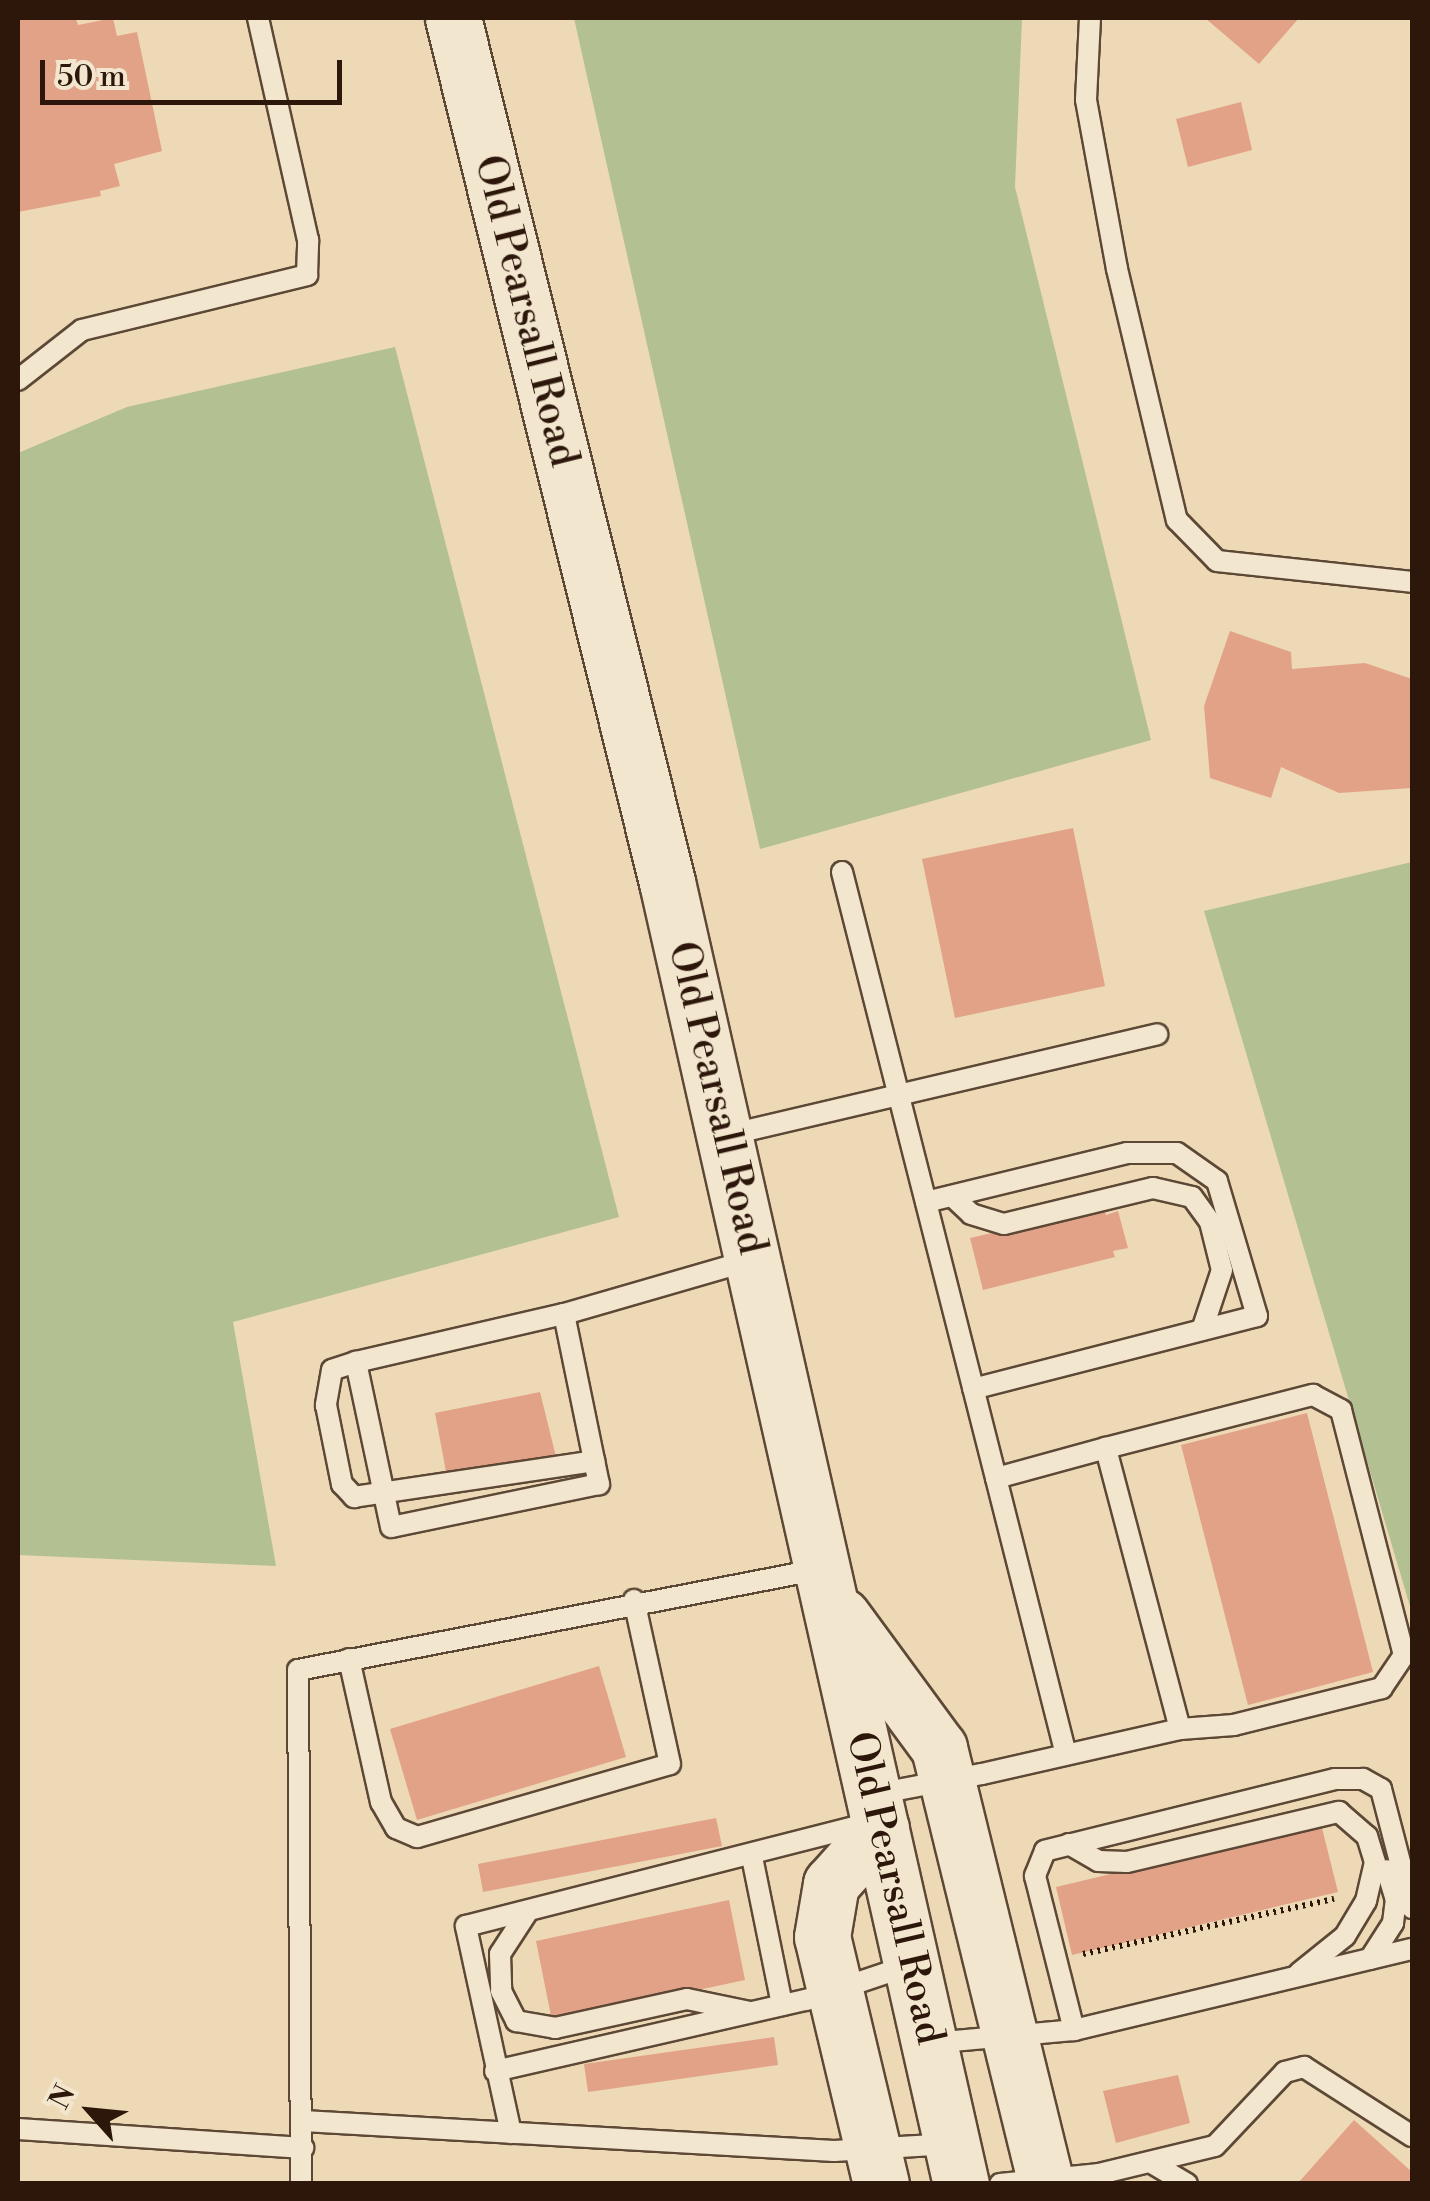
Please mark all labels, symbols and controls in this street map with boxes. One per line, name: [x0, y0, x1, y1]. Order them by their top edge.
scale bar: [45, 40, 348, 102]
text: 50 m: [57, 58, 126, 96]
street label: Old Pearsall Road: [464, 150, 588, 472]
street label: Old Pearsall Road: [658, 937, 776, 1259]
street label: Old Pearsall Road: [836, 1727, 954, 2049]
north arrow: [40, 2061, 140, 2161]
text: N: [42, 2079, 83, 2115]

